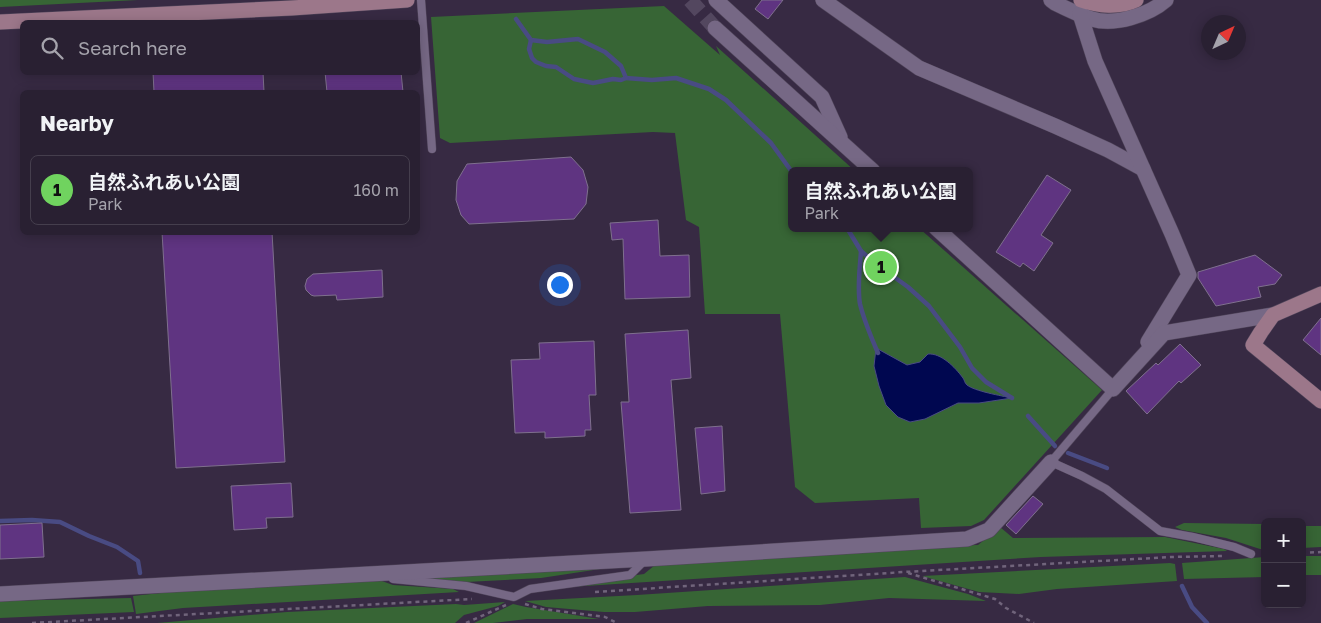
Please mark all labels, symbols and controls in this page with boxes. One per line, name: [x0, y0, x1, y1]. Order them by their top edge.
north arrow: [1201, 15, 1246, 60]
search box: [20, 20, 420, 75]
icon: search: [38, 34, 66, 62]
text: Search here: [78, 36, 187, 59]
text: Nearby: [40, 110, 114, 136]
popup: [788, 167, 973, 232]
text: 自然ふれあい公園: [88, 170, 240, 193]
text: 自然ふれあい公園: [804, 179, 957, 202]
text: 1: [53, 180, 61, 200]
text: 160 m: [353, 180, 399, 200]
text: Park: [88, 194, 123, 214]
text: Park: [804, 203, 839, 223]
pin: 1: [865, 248, 897, 286]
your location: [547, 272, 573, 298]
map controls: [1261, 518, 1306, 608]
button: +: [1261, 518, 1306, 563]
button: −: [1261, 563, 1306, 608]

